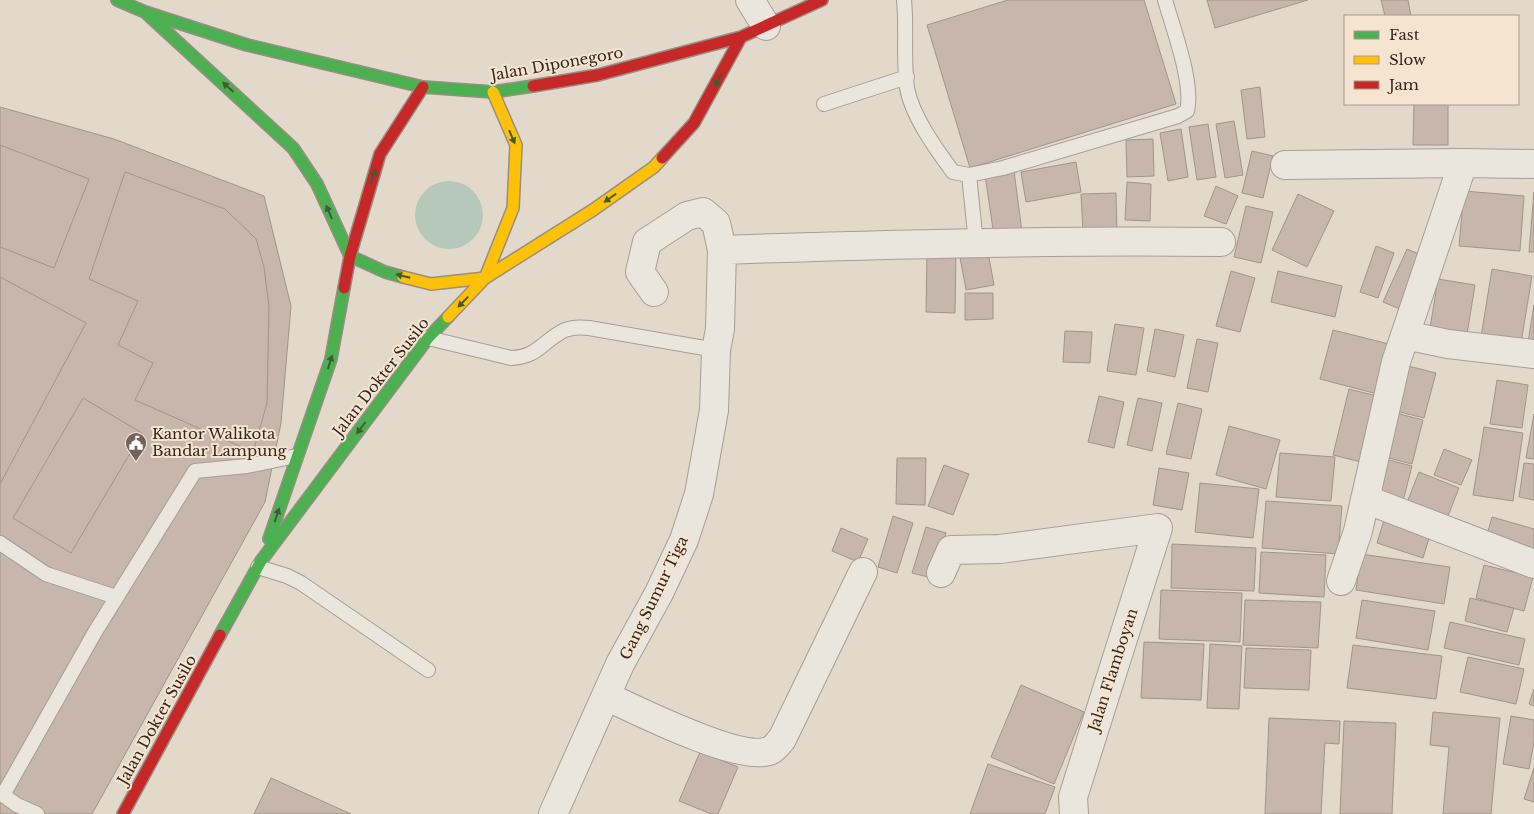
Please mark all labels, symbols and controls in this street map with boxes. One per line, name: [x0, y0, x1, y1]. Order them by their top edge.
legend: [1344, 15, 1519, 105]
text: Fast: [1389, 25, 1420, 44]
street label: Jalan Diponegoro: [487, 42, 625, 85]
text: Slow: [1389, 50, 1426, 69]
one-way arrow: [713, 73, 722, 87]
text: Jam: [1387, 75, 1419, 94]
one-way arrow: [223, 81, 235, 93]
one-way arrow: [509, 130, 517, 144]
one-way arrow: [370, 168, 378, 183]
one-way arrow: [603, 193, 617, 203]
one-way arrow: [325, 205, 333, 219]
one-way arrow: [395, 272, 410, 280]
one-way arrow: [457, 295, 469, 307]
street label: Jalan Dokter Susilo: [327, 313, 433, 441]
one-way arrow: [326, 354, 334, 369]
one-way arrow: [355, 421, 366, 434]
place label: Kantor Walikota Bandar Lampung: [152, 424, 288, 460]
public building icon: Kantor Walikota Bandar Lampung: [124, 431, 148, 462]
one-way arrow: [273, 507, 281, 522]
street label: Gang Sumur Tiga: [615, 532, 692, 663]
street label: Jalan Flamboyan: [1083, 606, 1141, 736]
street label: Jalan Dokter Susilo: [112, 651, 200, 790]

